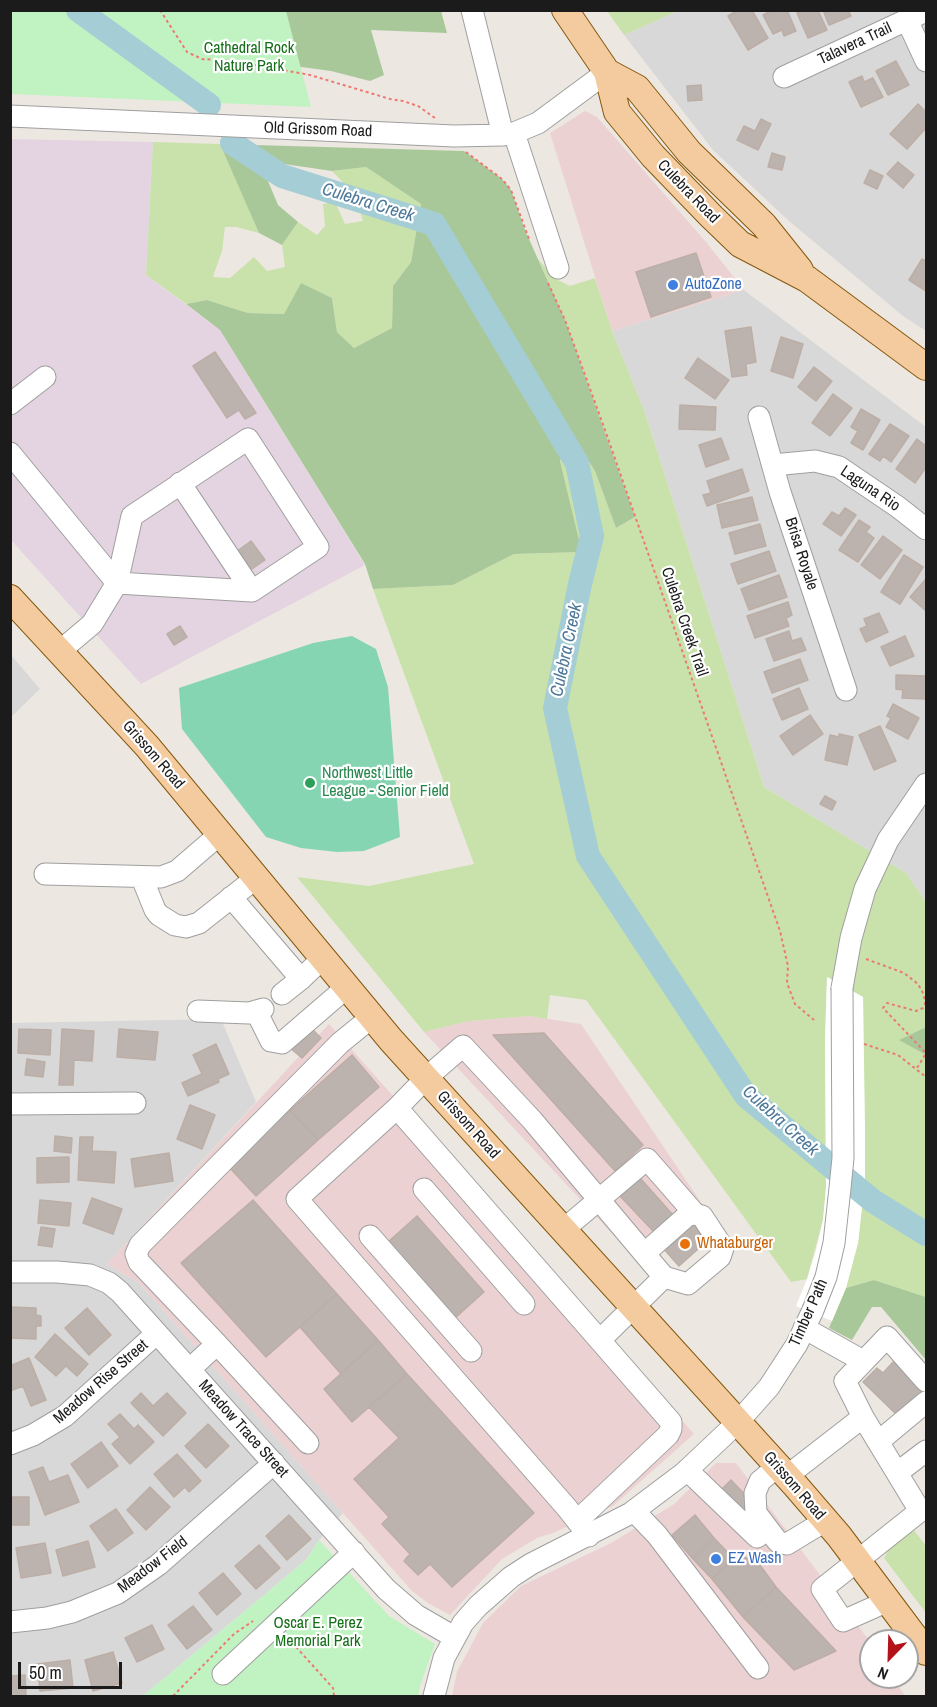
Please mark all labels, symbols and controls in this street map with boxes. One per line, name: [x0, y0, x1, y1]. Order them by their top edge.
street label: Talavera Trail: [815, 19, 895, 69]
park label: Cathedral Rock Nature Park: [204, 39, 294, 77]
street label: Old Grissom Road: [263, 119, 373, 141]
street label: Culebra Road: [653, 156, 723, 228]
water label: Culebra Creek: [319, 179, 417, 227]
place label: AutoZone: [685, 275, 742, 295]
marker: AutoZone: [666, 278, 680, 292]
street label: Laguna Rio: [837, 462, 903, 516]
street label: Brisa Royale: [780, 515, 822, 593]
street label: Culebra Creek Trail: [656, 565, 712, 679]
water label: Culebra Creek: [547, 601, 587, 699]
street label: Grissom Road: [118, 717, 188, 793]
place label: Northwest Little League - Senior Field: [322, 764, 449, 802]
marker: Northwest Little League - Senior Field: [303, 776, 317, 790]
water label: Culebra Creek: [737, 1081, 823, 1161]
street label: Grissom Road: [433, 1087, 503, 1163]
place label: Whataburger: [697, 1234, 773, 1254]
marker: Whataburger: [678, 1237, 692, 1251]
street label: Timber Path: [786, 1276, 832, 1350]
street label: Meadow Rise Street: [50, 1336, 152, 1428]
street label: Meadow Trace Street: [194, 1376, 292, 1482]
street label: Grissom Road: [759, 1448, 829, 1524]
street label: Meadow Field: [114, 1533, 192, 1597]
place label: EZ Wash: [728, 1549, 781, 1569]
marker: EZ Wash: [709, 1552, 723, 1566]
park label: Oscar E. Perez Memorial Park: [274, 1614, 362, 1652]
north arrow: [859, 1629, 919, 1689]
scale bar: [21, 1650, 124, 1688]
text: 50 m: [29, 1660, 62, 1685]
text: N: [874, 1662, 891, 1686]

